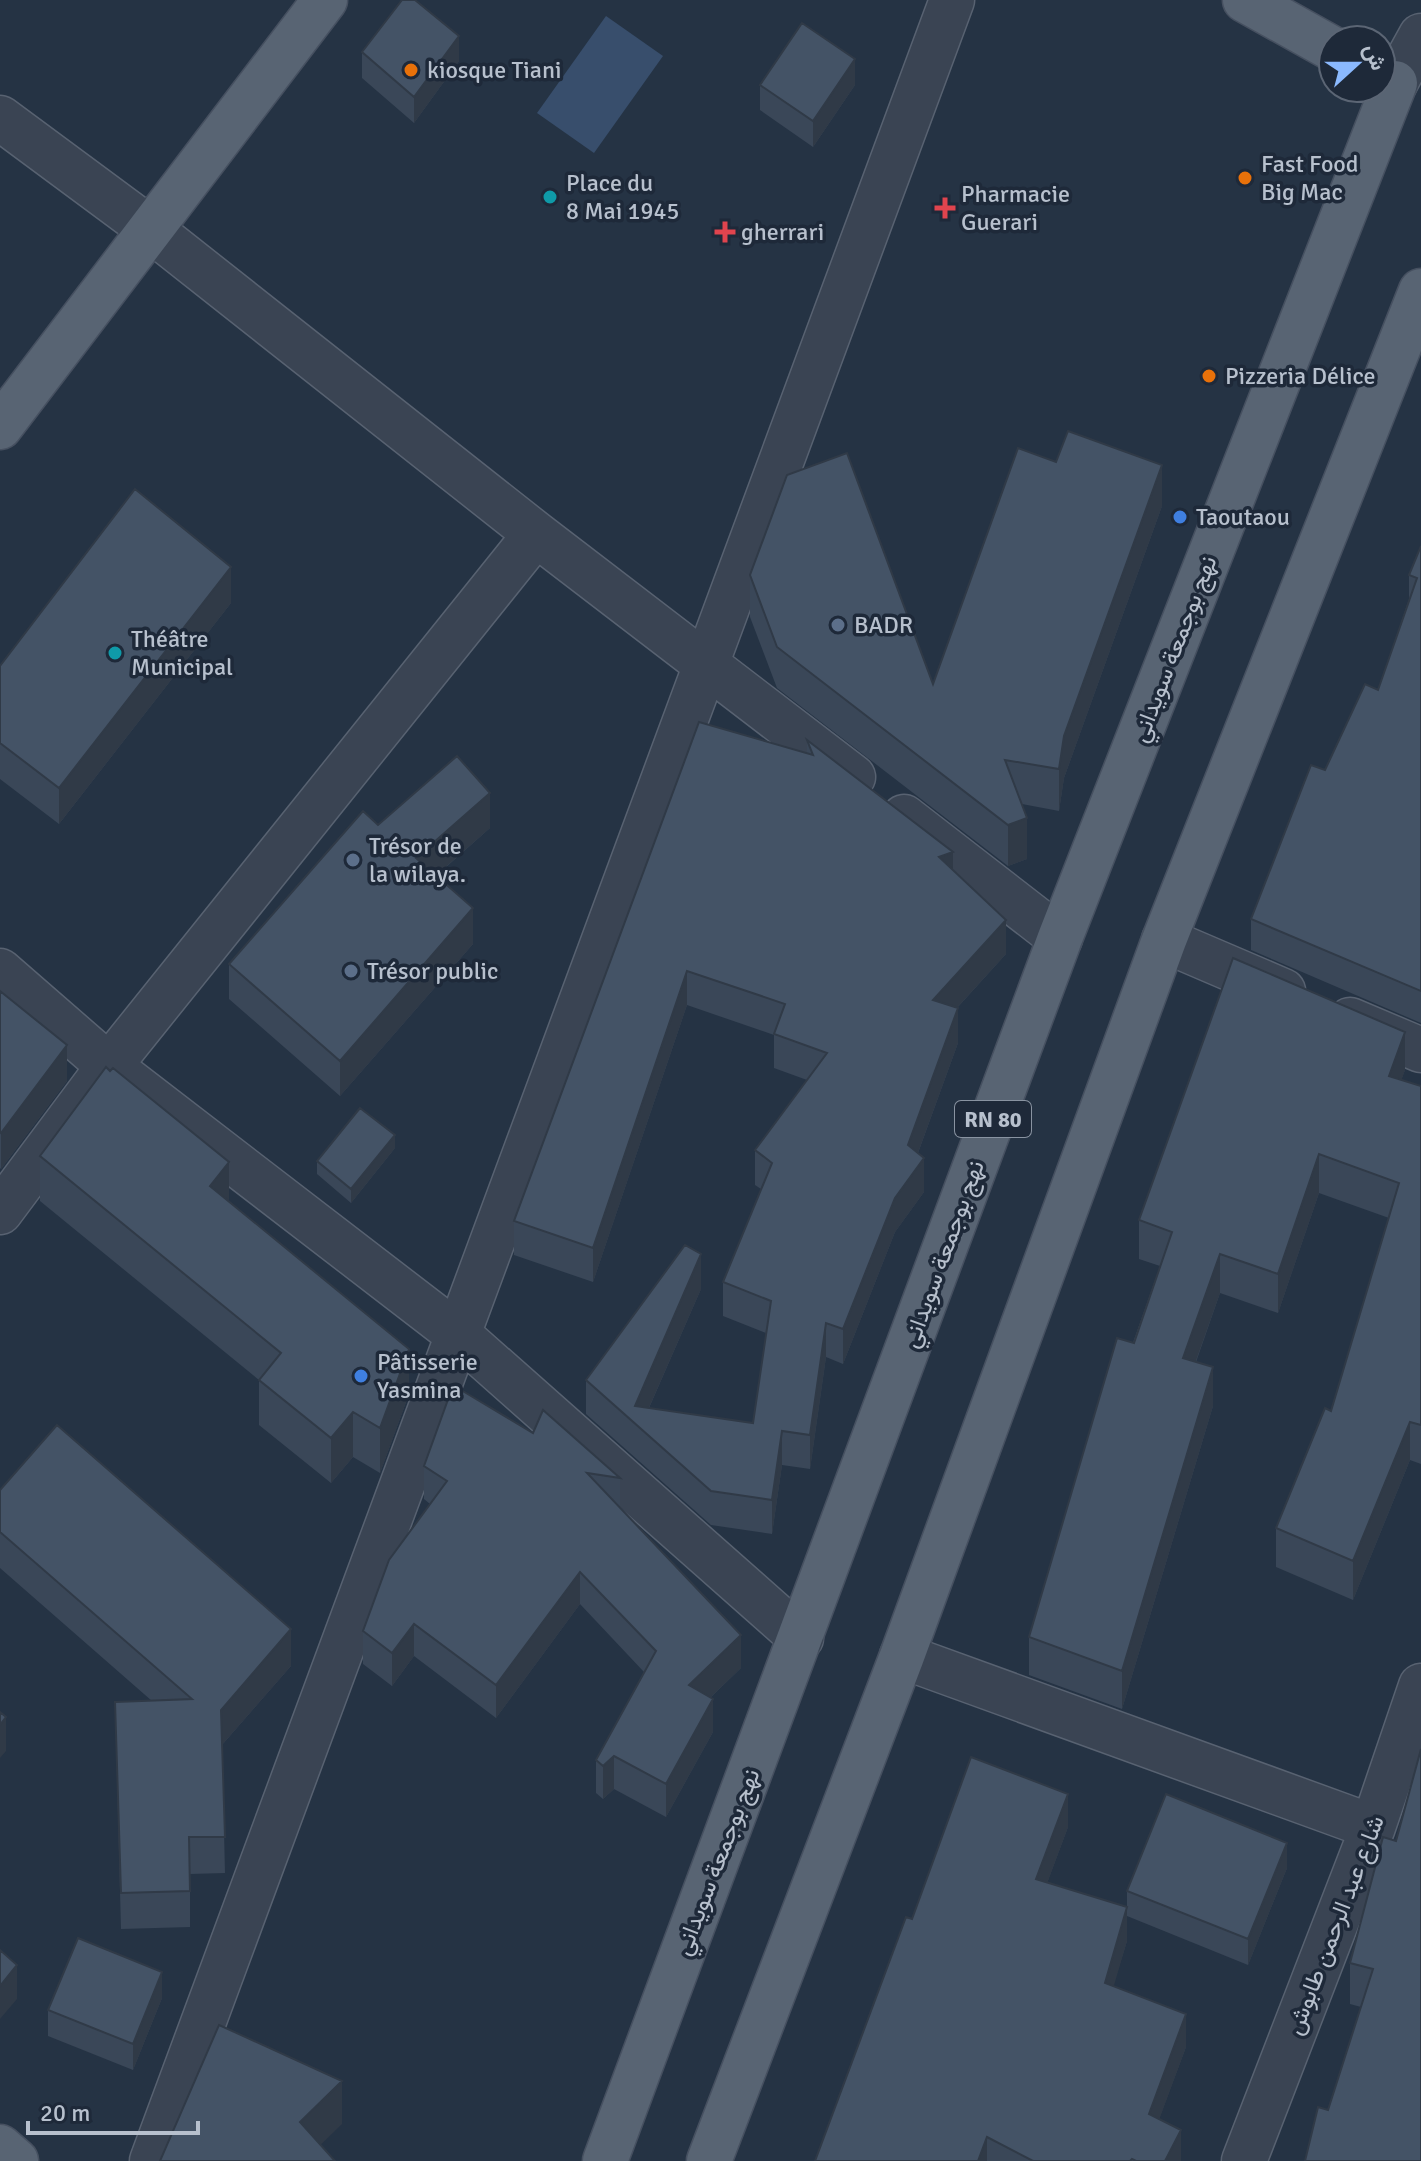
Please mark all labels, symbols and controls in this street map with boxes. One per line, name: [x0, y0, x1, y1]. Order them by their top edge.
north arrow: [1317, 24, 1397, 104]
text: ش: [1358, 40, 1393, 74]
place label: kiosque Tiani: [427, 55, 562, 85]
marker: kiosque Tiani: [402, 61, 420, 79]
place label: Fast Food Big Mac: [1261, 149, 1359, 207]
place label: Place du 8 Mai 1945: [566, 168, 679, 226]
marker: Fast Food Big Mac: [1236, 169, 1254, 187]
place label: Pharmacie Guerari: [961, 179, 1070, 237]
marker: Place du 8 Mai 1945: [541, 188, 559, 206]
marker: Pharmacie Guerari: [936, 199, 954, 217]
place label: gherrari: [741, 217, 824, 247]
marker: gherrari: [716, 223, 734, 241]
place label: Pizzeria Délice: [1225, 361, 1376, 391]
marker: Pizzeria Délice: [1200, 367, 1218, 385]
place label: Taoutaou: [1196, 502, 1290, 532]
marker: Taoutaou: [1171, 508, 1189, 526]
street label: نهج بوجمعة سويداني: [1125, 551, 1227, 748]
place label: BADR: [854, 610, 913, 640]
marker: BADR: [829, 616, 847, 634]
place label: Théâtre Municipal: [131, 624, 233, 682]
marker: Théâtre Municipal: [106, 644, 124, 662]
place label: Trésor de la wilaya.: [369, 831, 466, 889]
marker: Trésor de la wilaya.: [344, 851, 362, 869]
place label: Trésor public: [367, 956, 498, 986]
marker: Trésor public: [342, 962, 360, 980]
road number: RN 80: [955, 1101, 1031, 1137]
street label: نهج بوجمعة سويداني: [895, 1156, 995, 1353]
place label: Pâtisserie Yasmina: [377, 1347, 478, 1405]
marker: Pâtisserie Yasmina: [352, 1367, 370, 1385]
street label: نهج بوجمعة سويداني: [668, 1764, 770, 1961]
street label: شارع عبد الرحمن طابوش: [1279, 1811, 1392, 2039]
scale bar: [28, 2085, 198, 2135]
text: 20 m: [40, 2098, 90, 2128]

